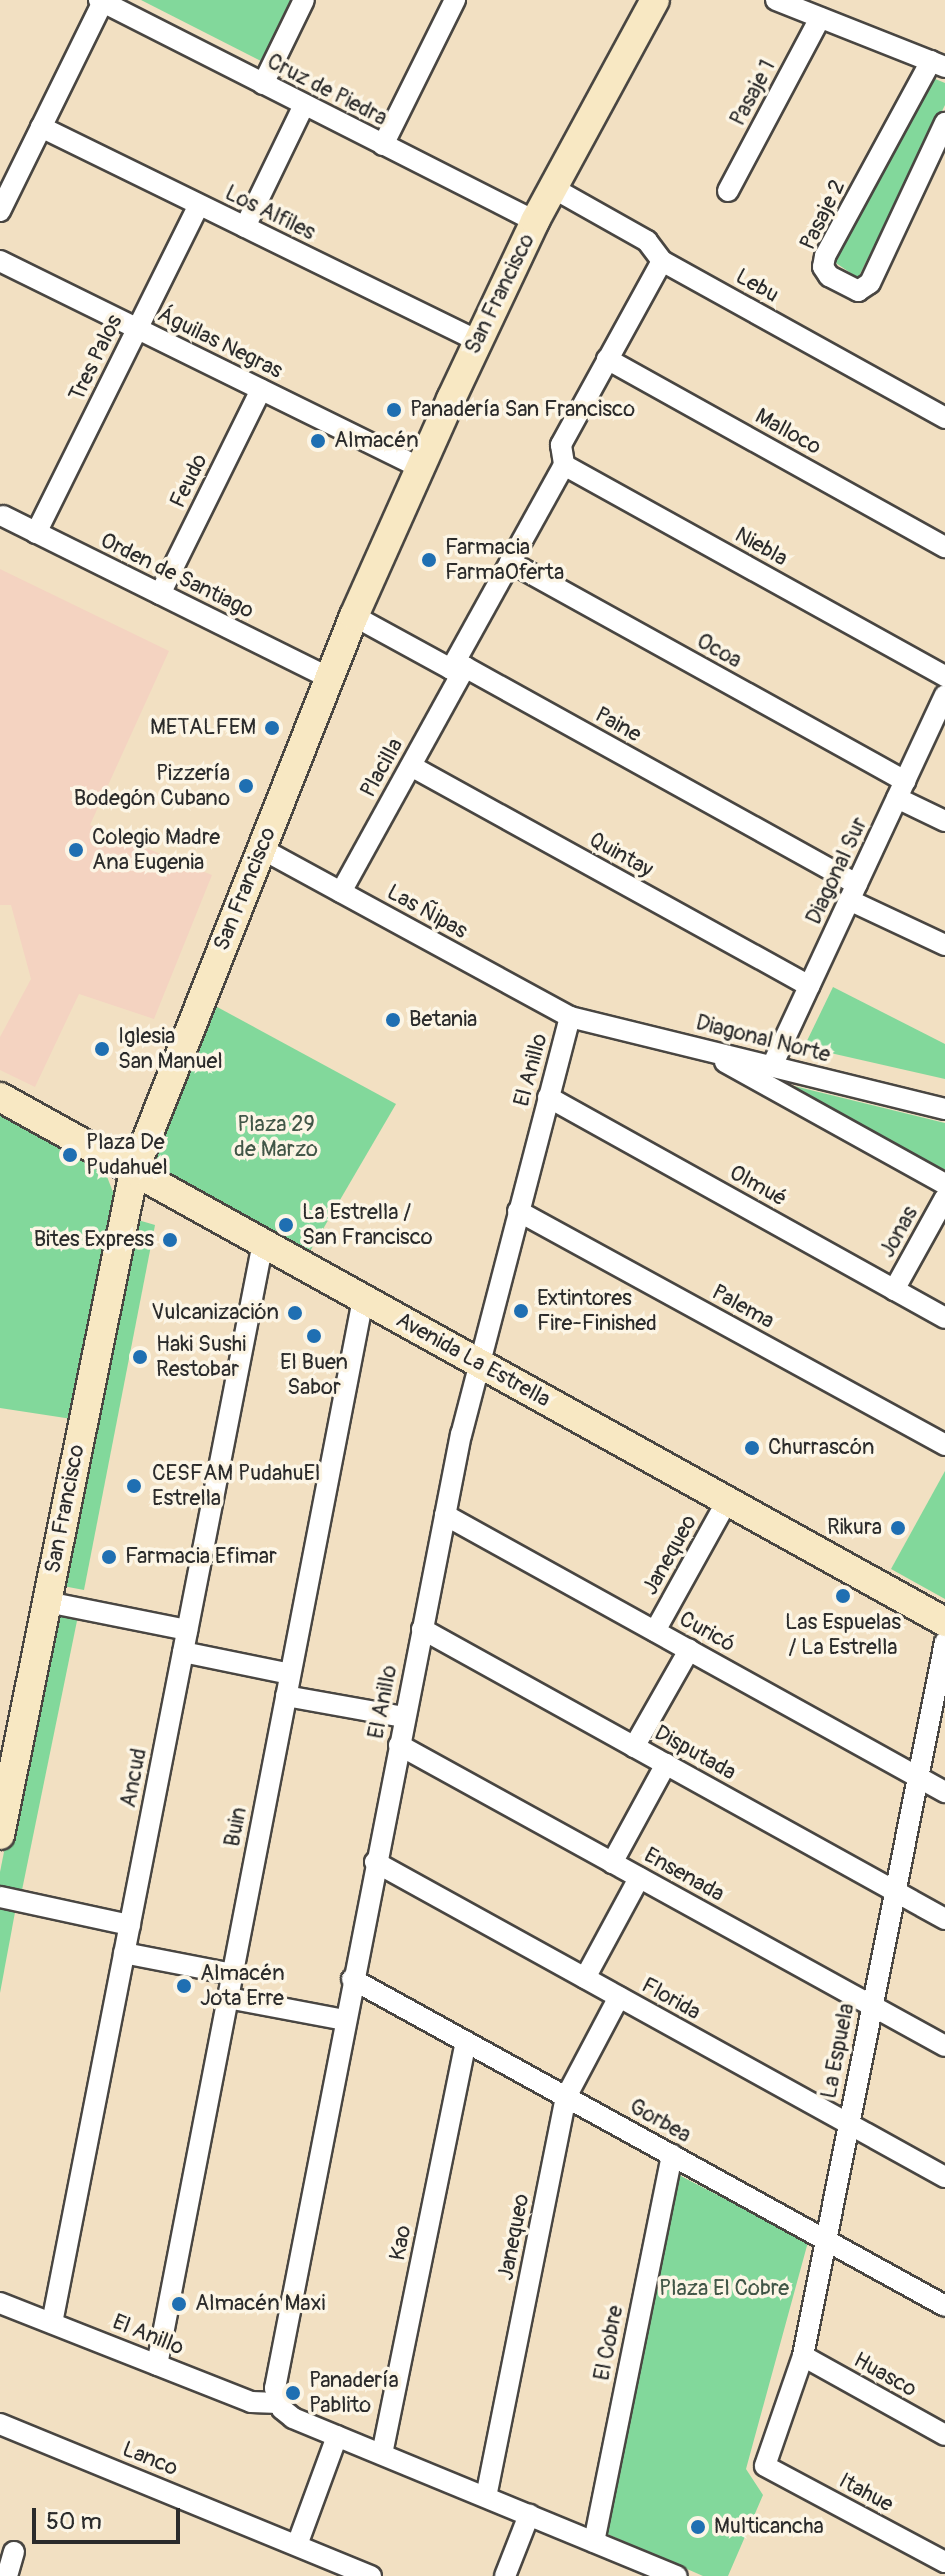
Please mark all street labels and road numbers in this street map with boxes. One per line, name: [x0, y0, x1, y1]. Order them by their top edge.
street label: Cruz de Piedra: [263, 48, 391, 132]
street label: Pasaje 1: [725, 56, 781, 130]
street label: Pasaje 2: [795, 176, 851, 254]
street label: Los Alfiles: [221, 180, 319, 246]
street label: San Francisco: [459, 229, 541, 359]
street label: Lebu: [731, 264, 783, 308]
street label: Águilas Negras: [153, 301, 287, 385]
street label: Tres Palos: [64, 311, 128, 405]
street label: Malloco: [750, 403, 826, 461]
street label: Feudo: [165, 450, 213, 512]
street label: Niebla: [730, 522, 792, 572]
street label: Orden de Santiago: [96, 527, 258, 625]
street label: Ocoa: [692, 628, 746, 674]
street label: Paine: [590, 702, 646, 748]
street label: Placilla: [355, 734, 409, 802]
street label: Diagonal Sur: [801, 813, 873, 929]
street label: San Francisco: [208, 823, 282, 955]
street label: Quintay: [584, 827, 658, 883]
street label: Las Ñipas: [382, 879, 472, 945]
street label: Diagonal Norte: [693, 1010, 833, 1068]
street label: El Anillo: [509, 1031, 553, 1109]
street label: Olmué: [725, 1160, 791, 1212]
street label: Jonas: [874, 1202, 924, 1262]
street label: Palema: [707, 1279, 779, 1335]
street label: Avenida La Estrella: [391, 1307, 555, 1413]
street label: San Francisco: [40, 1442, 90, 1576]
street label: Janequeo: [637, 1510, 703, 1600]
street label: Curicó: [675, 1606, 739, 1658]
street label: El Anillo: [363, 1663, 403, 1741]
street label: Disputada: [650, 1720, 740, 1786]
street label: Ancud: [115, 1746, 153, 1810]
street label: Buin: [219, 1805, 253, 1849]
street label: Ensenada: [639, 1842, 729, 1908]
street label: Florida: [637, 1972, 705, 2026]
street label: La Espuela: [816, 2001, 860, 2101]
street label: Gorbea: [625, 2093, 695, 2149]
street label: Janequeo: [493, 2192, 535, 2282]
street label: Kao: [385, 2223, 417, 2263]
street label: El Cobre: [589, 2303, 629, 2383]
street label: El Anillo: [109, 2309, 187, 2361]
street label: Huasco: [849, 2347, 921, 2403]
street label: Lanco: [118, 2436, 182, 2482]
street label: Itahue: [834, 2468, 898, 2518]

